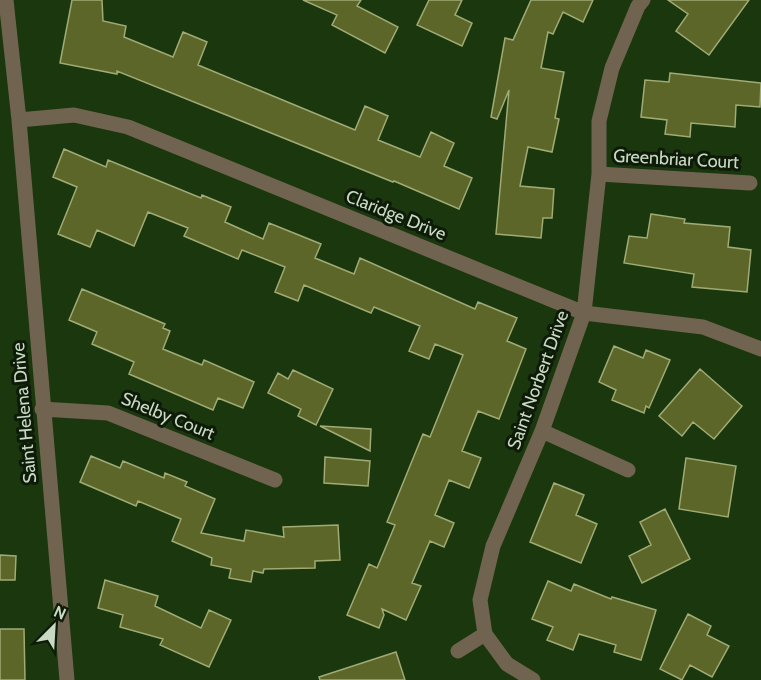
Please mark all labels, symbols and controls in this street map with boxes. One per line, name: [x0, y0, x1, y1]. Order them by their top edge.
street label: Greenbriar Court: [613, 145, 739, 173]
street label: Claridge Drive: [343, 185, 449, 245]
street label: Saint Norbert Drive: [503, 307, 573, 453]
street label: Saint Helena Drive: [7, 342, 41, 484]
street label: Shelby Court: [118, 387, 218, 445]
north arrow: [24, 596, 84, 656]
text: N: [51, 602, 69, 624]

